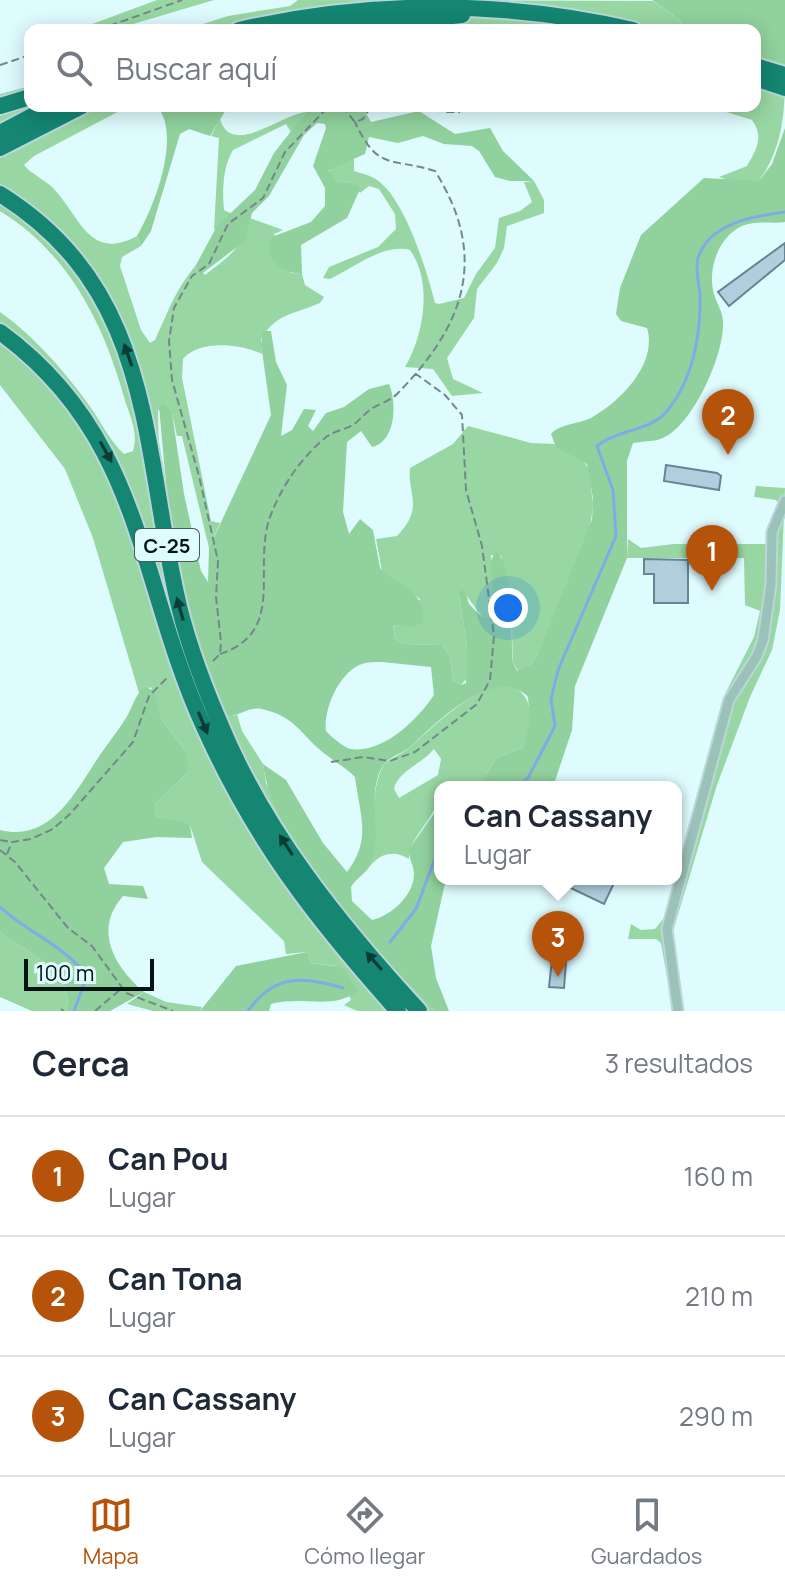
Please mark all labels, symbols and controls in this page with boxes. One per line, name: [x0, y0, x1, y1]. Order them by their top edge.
search box: [24, 24, 761, 112]
icon: search: [52, 46, 96, 90]
text: Buscar aquí: [116, 48, 277, 89]
one-way arrow: [121, 342, 134, 366]
pin: 2: [702, 389, 754, 455]
one-way arrow: [100, 441, 113, 464]
pin: 1: [686, 525, 738, 591]
road number: C-25: [135, 529, 199, 561]
your location: [488, 588, 528, 628]
one-way arrow: [173, 597, 186, 621]
one-way arrow: [196, 711, 209, 735]
popup: [434, 781, 682, 885]
text: Can Cassany: [464, 795, 652, 836]
one-way arrow: [279, 835, 294, 856]
text: Lugar: [464, 836, 532, 872]
pin: 3: [532, 911, 584, 977]
one-way arrow: [365, 951, 383, 971]
scale bar: [24, 955, 154, 991]
text: 100 m: [36, 958, 94, 988]
text: Cerca: [32, 1040, 130, 1086]
text: 3 resultados: [605, 1045, 753, 1081]
text: Can Pou: [108, 1138, 228, 1179]
text: 1: [52, 1158, 64, 1194]
text: 160 m: [684, 1158, 753, 1194]
text: Lugar: [108, 1179, 176, 1215]
text: Can Tona: [108, 1258, 243, 1299]
text: 2: [50, 1278, 66, 1314]
text: 210 m: [685, 1278, 753, 1314]
text: Lugar: [108, 1299, 176, 1335]
text: Can Cassany: [108, 1378, 296, 1419]
text: 3: [50, 1398, 66, 1434]
text: 290 m: [679, 1398, 753, 1434]
text: Lugar: [108, 1419, 176, 1455]
tab: Mapa: [83, 1493, 139, 1571]
tab: Cómo llegar: [304, 1493, 425, 1571]
tab: Guardados: [591, 1493, 702, 1571]

